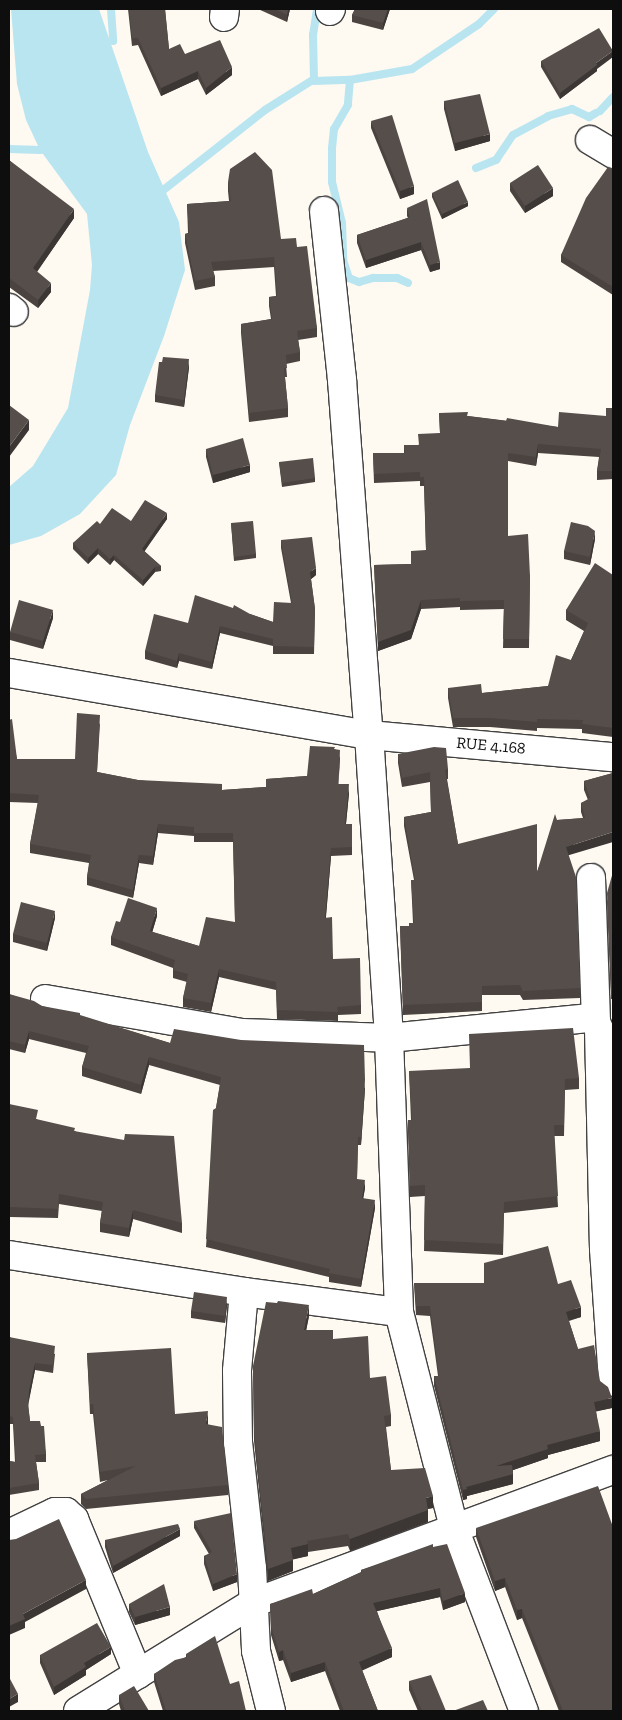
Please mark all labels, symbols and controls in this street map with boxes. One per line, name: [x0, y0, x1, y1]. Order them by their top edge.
street label: RUE 4.168: [456, 733, 526, 759]

